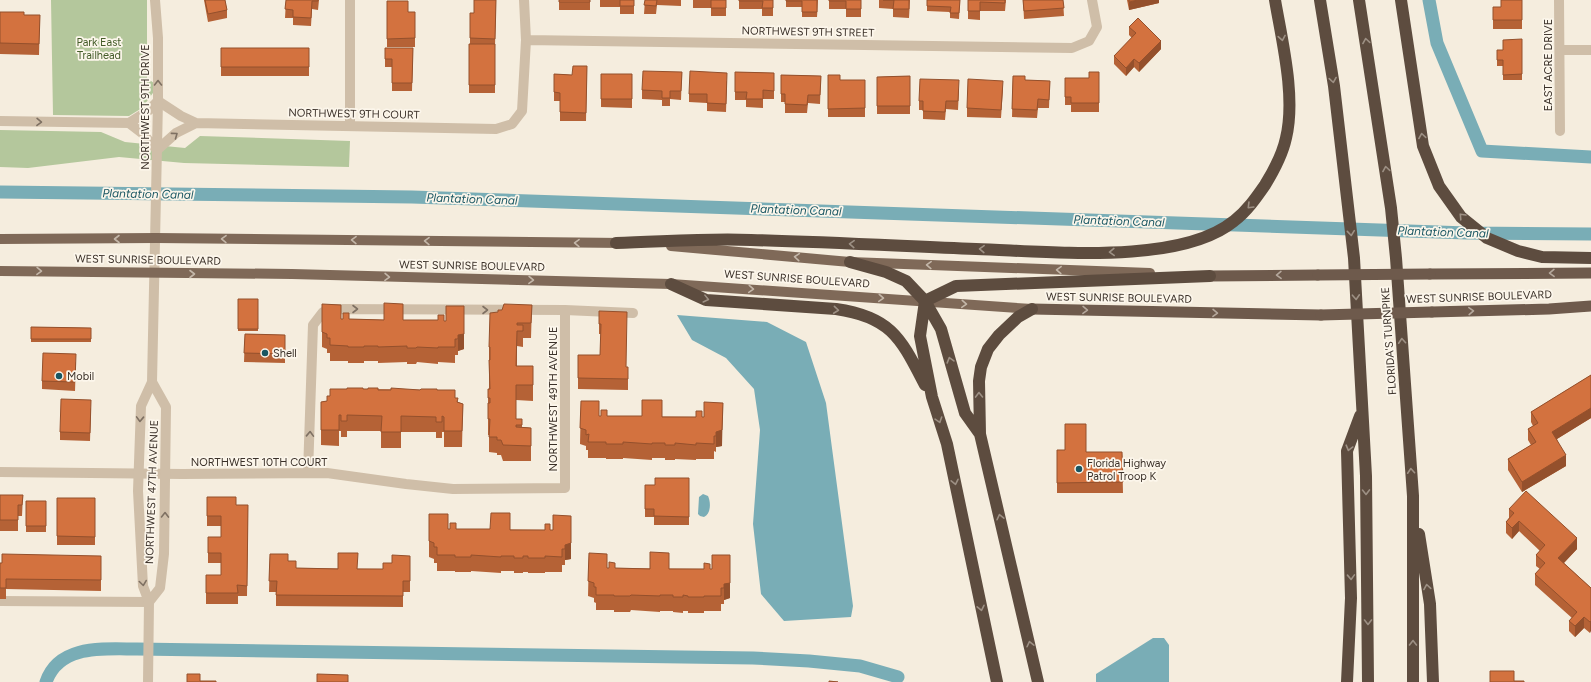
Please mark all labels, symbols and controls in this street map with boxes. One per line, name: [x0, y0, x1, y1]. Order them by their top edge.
street label: EAST ACRE DRIVE: [1542, 19, 1555, 111]
street label: NORTHWEST 9TH STREET: [741, 24, 875, 40]
one-way arrow: [1277, 35, 1285, 42]
park label: Park East Trailhead: [76, 36, 122, 62]
one-way arrow: [1362, 38, 1371, 44]
street label: NORTHWEST 9TH DRIVE: [139, 44, 152, 170]
one-way arrow: [1328, 77, 1336, 83]
one-way arrow: [154, 80, 162, 86]
street label: NORTHWEST 9TH COURT: [288, 106, 420, 122]
one-way arrow: [36, 118, 42, 126]
one-way arrow: [171, 133, 178, 140]
one-way arrow: [1418, 133, 1427, 139]
one-way arrow: [1382, 166, 1391, 172]
water label: Plantation Canal: [102, 186, 194, 202]
water label: Plantation Canal: [426, 190, 518, 208]
water label: Plantation Canal: [750, 201, 842, 219]
one-way arrow: [1247, 201, 1254, 209]
water label: Plantation Canal: [1073, 212, 1165, 230]
one-way arrow: [1459, 213, 1467, 221]
water label: Plantation Canal: [1397, 223, 1489, 241]
one-way arrow: [1347, 230, 1356, 236]
one-way arrow: [114, 235, 120, 243]
one-way arrow: [221, 235, 227, 243]
one-way arrow: [351, 236, 357, 244]
one-way arrow: [424, 237, 430, 245]
one-way arrow: [574, 239, 580, 247]
one-way arrow: [849, 240, 855, 249]
one-way arrow: [979, 245, 985, 253]
one-way arrow: [1109, 247, 1115, 256]
street label: WEST SUNRISE BOULEVARD: [75, 252, 221, 268]
one-way arrow: [794, 252, 800, 261]
street label: WEST SUNRISE BOULEVARD: [399, 258, 545, 274]
one-way arrow: [926, 261, 932, 269]
one-way arrow: [1056, 266, 1062, 274]
one-way arrow: [36, 267, 42, 276]
street label: WEST SUNRISE BOULEVARD: [724, 267, 871, 291]
one-way arrow: [1549, 269, 1555, 277]
one-way arrow: [189, 270, 195, 278]
one-way arrow: [1276, 271, 1282, 279]
one-way arrow: [384, 272, 390, 281]
one-way arrow: [528, 276, 534, 284]
one-way arrow: [748, 285, 754, 294]
street label: FLORIDA'S TURNPIKE: [1379, 286, 1399, 396]
street label: WEST SUNRISE BOULEVARD: [1406, 288, 1553, 306]
street label: WEST SUNRISE BOULEVARD: [1046, 290, 1192, 306]
one-way arrow: [878, 293, 884, 302]
one-way arrow: [703, 294, 710, 302]
one-way arrow: [1352, 294, 1360, 300]
one-way arrow: [961, 299, 967, 308]
one-way arrow: [352, 305, 358, 313]
one-way arrow: [833, 305, 839, 314]
one-way arrow: [482, 306, 488, 314]
one-way arrow: [1082, 306, 1088, 314]
one-way arrow: [1468, 307, 1474, 315]
one-way arrow: [1212, 308, 1218, 317]
street label: NORTHWEST 49TH AVENUE: [547, 327, 560, 471]
one-way arrow: [1397, 338, 1406, 344]
place label: Shell: [273, 347, 297, 360]
marker: Shell: [260, 348, 270, 358]
one-way arrow: [946, 357, 955, 364]
place label: Mobil: [67, 370, 94, 383]
marker: Mobil: [54, 371, 64, 381]
one-way arrow: [975, 392, 984, 398]
one-way arrow: [136, 416, 144, 422]
one-way arrow: [934, 417, 943, 424]
street label: NORTHWEST 47TH AVENUE: [143, 420, 161, 564]
one-way arrow: [305, 431, 314, 437]
one-way arrow: [1345, 444, 1354, 451]
street label: NORTHWEST 10TH COURT: [191, 456, 327, 469]
place label: Florida Highway Patrol Troop K: [1087, 457, 1166, 483]
marker: Florida Highway Patrol Troop K: [1074, 464, 1084, 474]
one-way arrow: [1407, 468, 1416, 474]
one-way arrow: [950, 479, 958, 485]
one-way arrow: [1362, 489, 1370, 495]
one-way arrow: [161, 512, 169, 518]
one-way arrow: [996, 514, 1004, 521]
one-way arrow: [1347, 574, 1355, 580]
one-way arrow: [138, 579, 147, 586]
one-way arrow: [1423, 584, 1432, 590]
one-way arrow: [977, 605, 985, 611]
one-way arrow: [1364, 619, 1372, 625]
one-way arrow: [1409, 640, 1417, 646]
one-way arrow: [1026, 641, 1034, 647]

